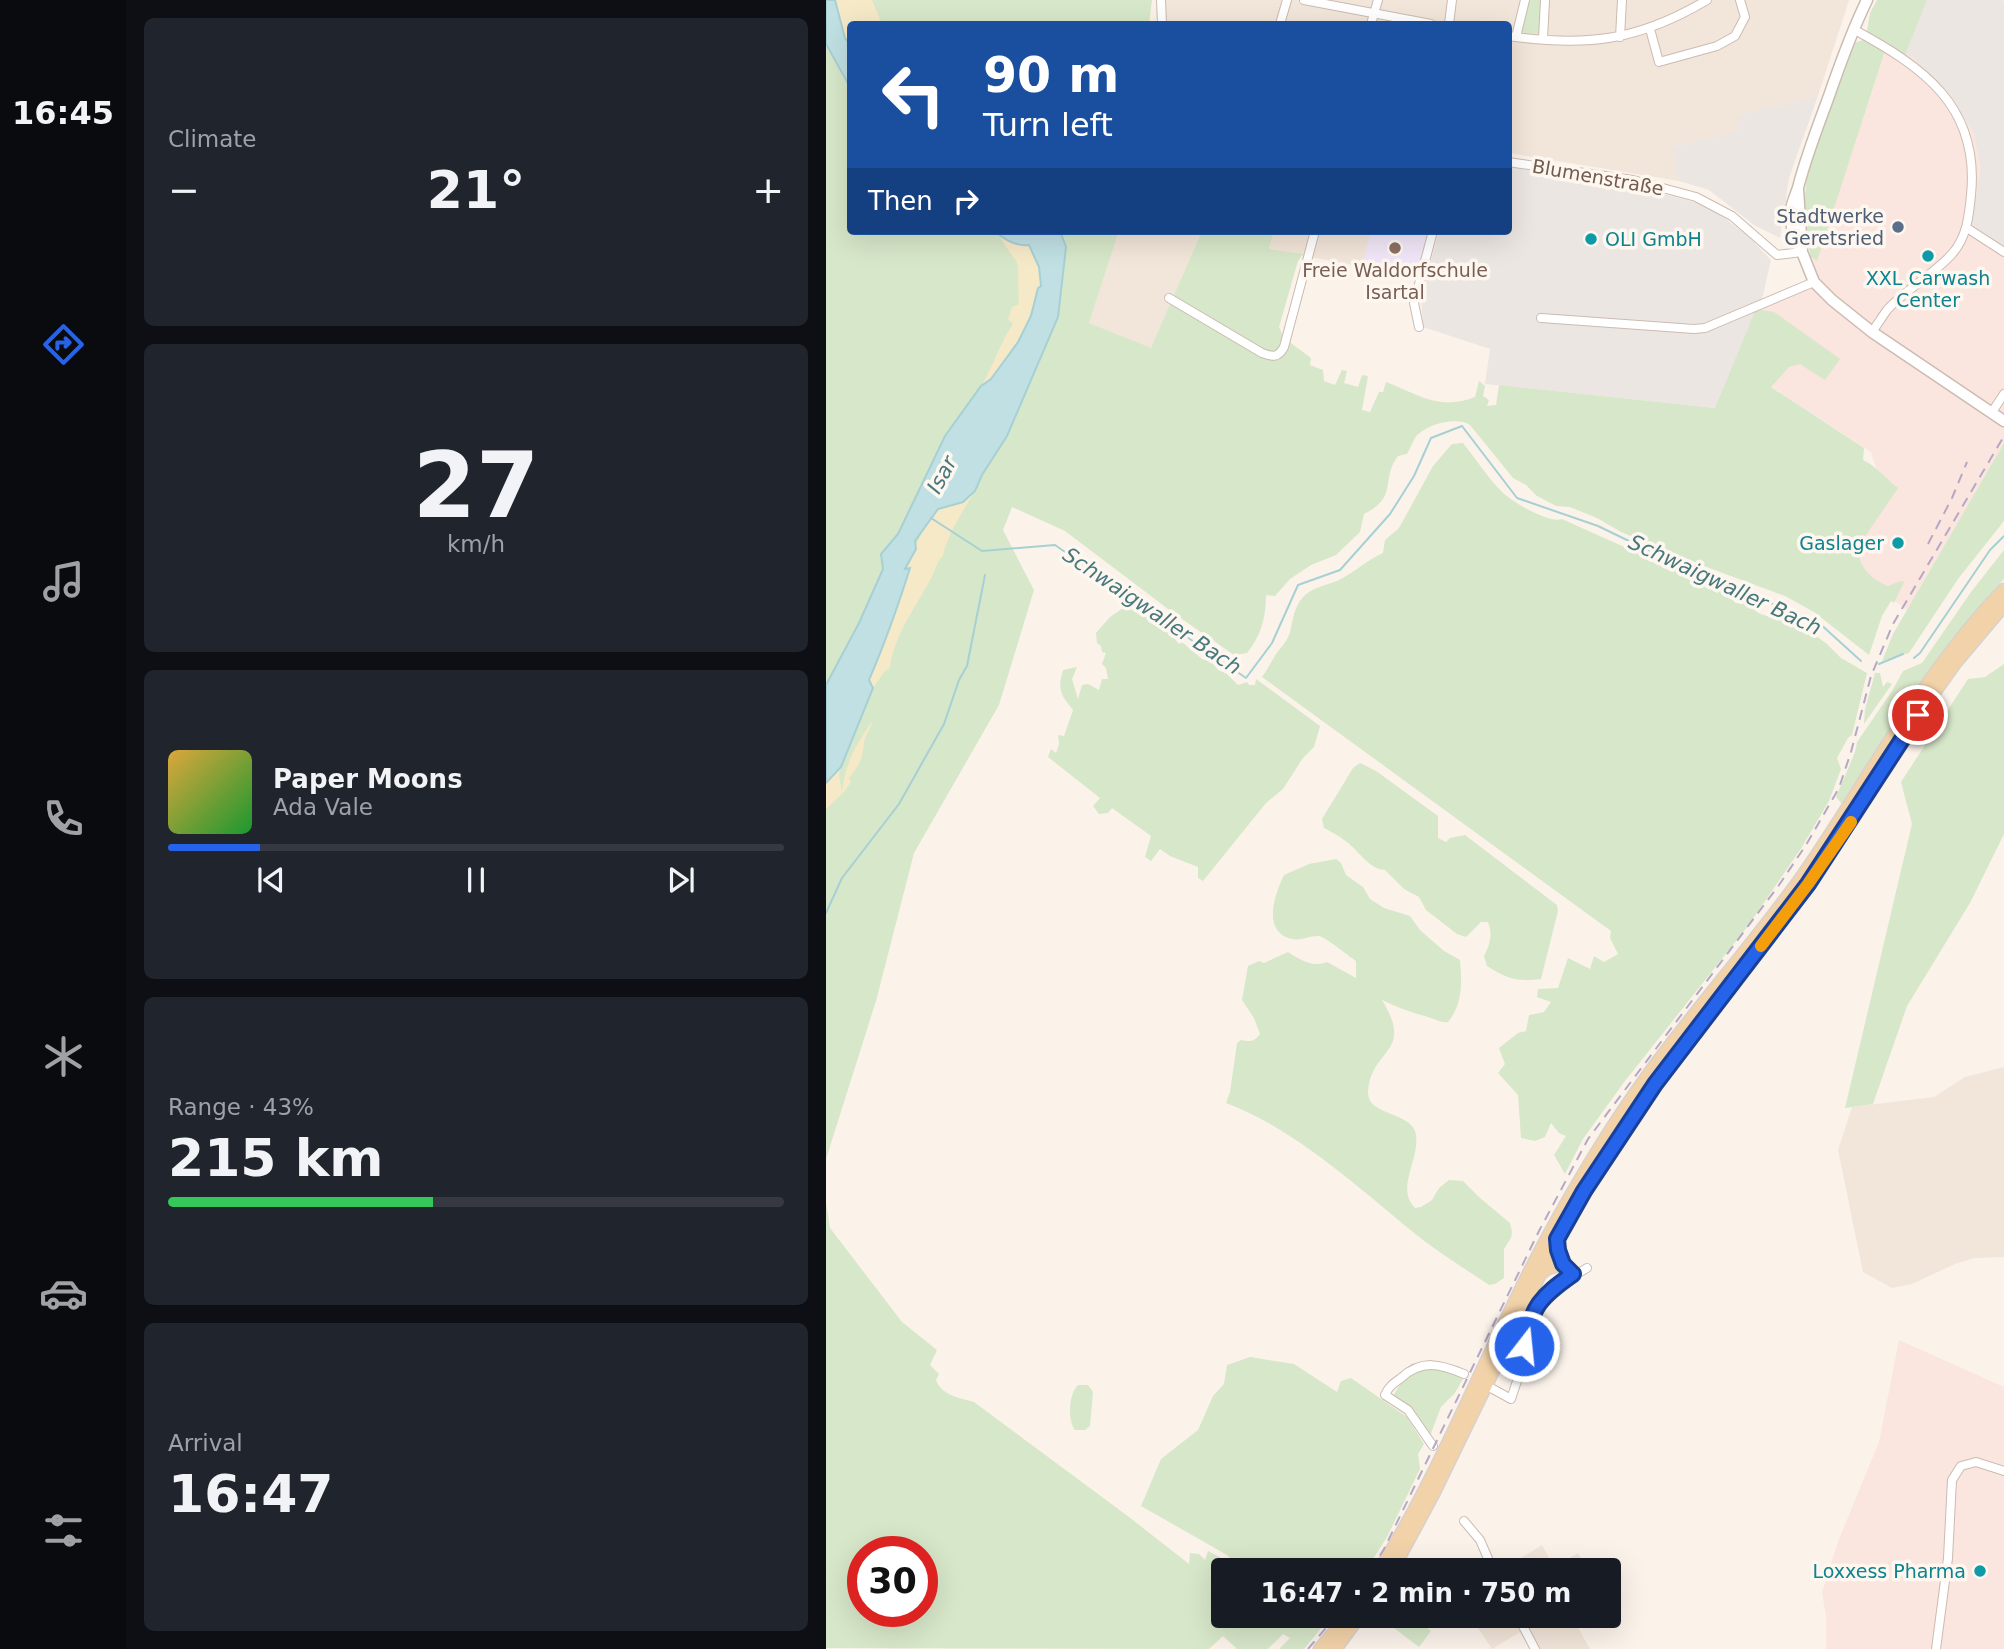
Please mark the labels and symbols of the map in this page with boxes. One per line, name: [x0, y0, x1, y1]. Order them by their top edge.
street label: Blumenstraße: [1531, 155, 1665, 199]
place label: Stadtwerke Geretsried: [1776, 205, 1884, 249]
marker: Stadtwerke Geretsried: [1890, 219, 1906, 235]
place label: OLI GmbH: [1605, 228, 1702, 250]
marker: OLI GmbH: [1583, 231, 1599, 247]
marker: Freie Waldorfschule Isartal: [1387, 240, 1403, 256]
marker: XXL Carwash Center: [1920, 248, 1936, 264]
place label: Freie Waldorfschule Isartal: [1302, 259, 1488, 303]
place label: XXL Carwash Center: [1866, 267, 1990, 311]
water label: Isar: [922, 451, 962, 498]
water label: Schwaigwaller Bach: [1625, 530, 1825, 640]
place label: Gaslager: [1799, 532, 1884, 554]
marker: Gaslager: [1890, 535, 1906, 551]
water label: Schwaigwaller Bach: [1058, 542, 1246, 680]
pin: [1888, 685, 1948, 745]
position arrow: [1487, 1309, 1561, 1383]
speed limit sign: 30: [847, 1536, 938, 1627]
place label: Loxxess Pharma: [1813, 1560, 1966, 1582]
marker: Loxxess Pharma: [1972, 1563, 1988, 1579]

